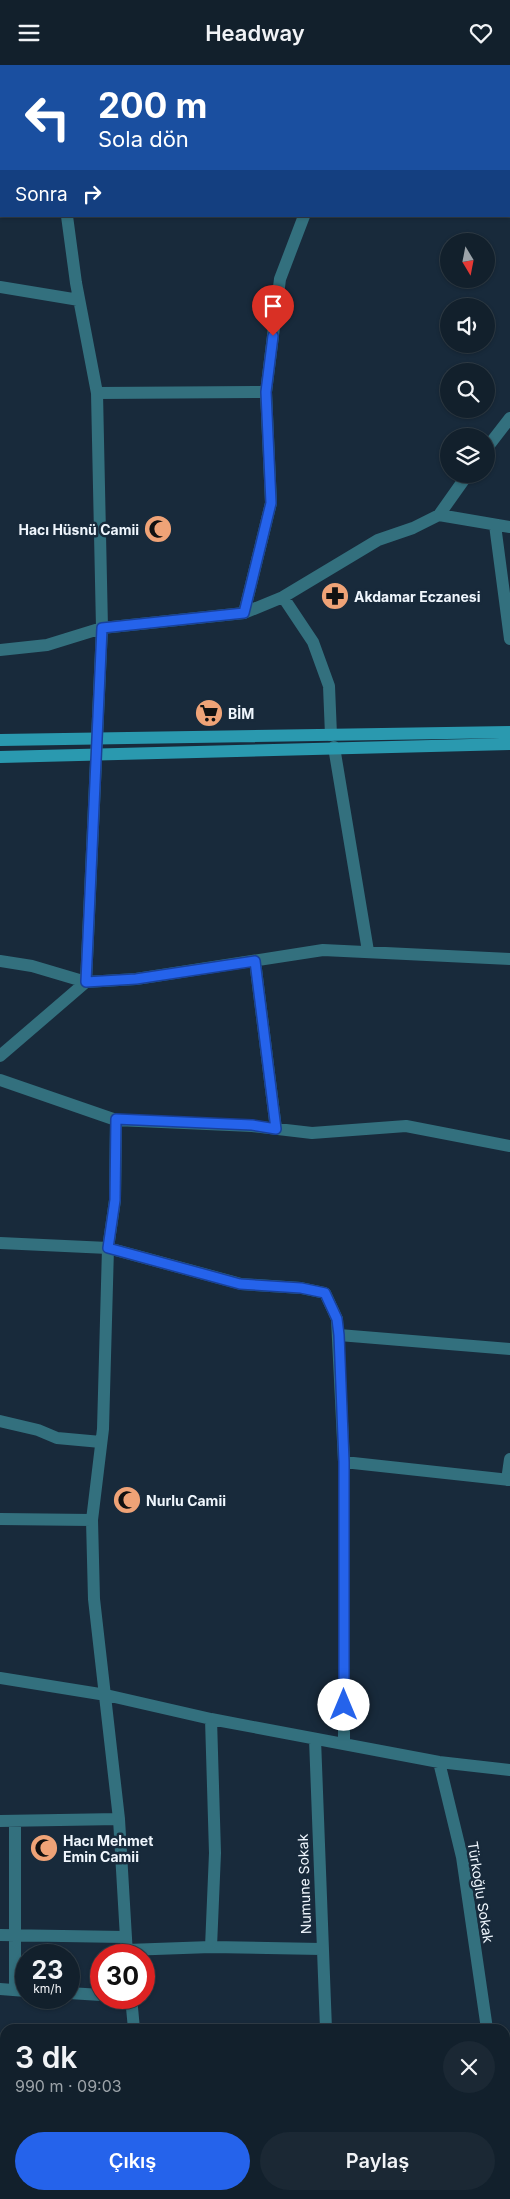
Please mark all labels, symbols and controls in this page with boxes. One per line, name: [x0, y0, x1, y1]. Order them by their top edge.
icon: menu: [15, 19, 43, 47]
icon: heart: [467, 19, 495, 47]
text: Headway: [205, 20, 305, 46]
text: 200 m: [98, 84, 207, 126]
icon: left: [15, 85, 80, 150]
text: Sola dön: [98, 126, 189, 152]
icon: right: [78, 180, 106, 208]
text: Sonra: [15, 183, 68, 206]
north arrow: [440, 233, 495, 287]
map controls: [440, 233, 495, 483]
pin: [252, 285, 294, 336]
icon: arrive: [259, 292, 287, 320]
button: sound: [440, 298, 495, 353]
button: search: [440, 363, 495, 418]
button: layers: [440, 428, 495, 483]
mosque icon: Hacı Hüsnü Camii: [143, 514, 173, 544]
place label: Hacı Hüsnü Camii: [18, 521, 139, 538]
pharmacy icon: Akdamar Eczanesi: [320, 581, 350, 611]
place label: Akdamar Eczanesi: [354, 588, 481, 605]
supermarket icon: BİM: [194, 698, 224, 728]
place label: BİM: [228, 704, 254, 722]
mosque icon: Nurlu Camii: [112, 1485, 142, 1515]
place label: Nurlu Camii: [146, 1492, 226, 1509]
position arrow: [317, 1678, 369, 1730]
place label: Hacı Mehmet Emin Camii: [63, 1832, 153, 1865]
mosque icon: Hacı Mehmet Emin Camii: [29, 1833, 59, 1863]
street label: Numune Sokak: [294, 1833, 314, 1934]
street label: Türkoğlu Sokak: [465, 1840, 497, 1944]
speed limit sign: 30: [90, 1944, 155, 2009]
text: 23: [32, 1955, 63, 1985]
text: km/h: [33, 1981, 62, 1996]
text: 3 dk: [15, 2039, 77, 2075]
button: close: [443, 2041, 495, 2093]
text: 990 m · 09:03: [15, 2076, 122, 2096]
button: Çıkış: [15, 2132, 250, 2190]
button: Paylaş: [260, 2132, 495, 2190]

